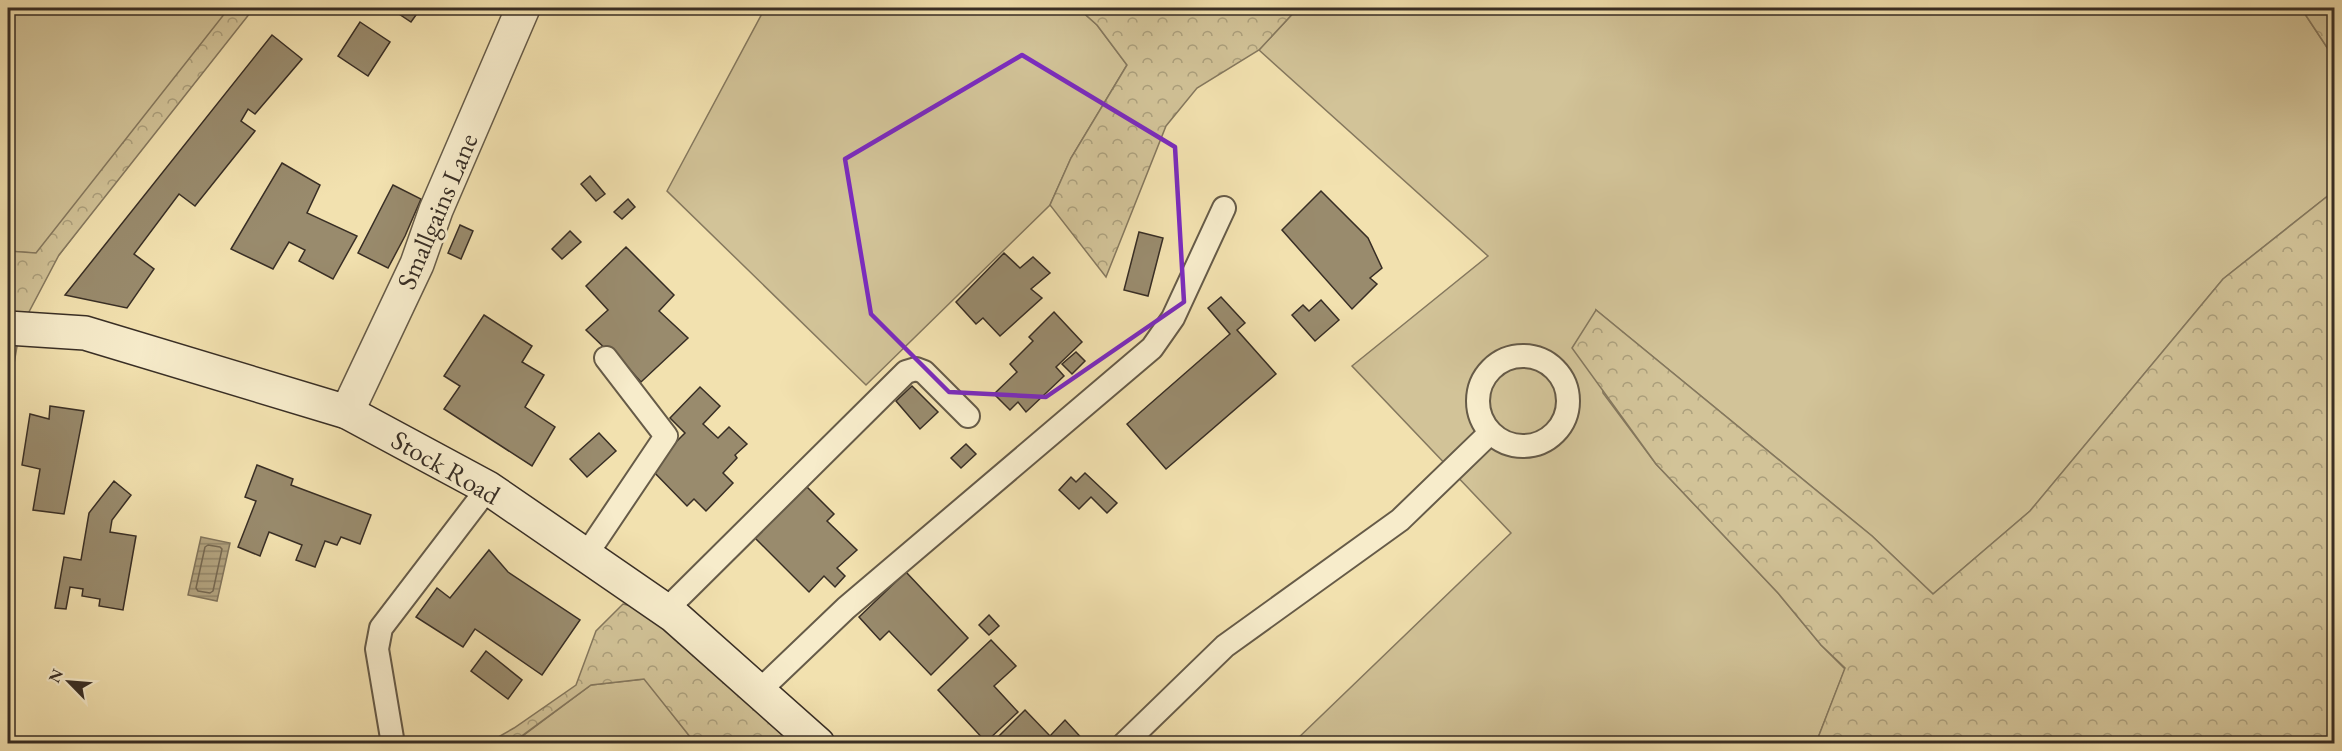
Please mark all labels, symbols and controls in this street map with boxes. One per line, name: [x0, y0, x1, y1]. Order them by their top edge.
street label: Smallgains Lane: [388, 128, 486, 294]
street label: Stock Road: [385, 422, 507, 512]
north arrow: [39, 652, 99, 712]
text: N: [44, 666, 68, 686]

